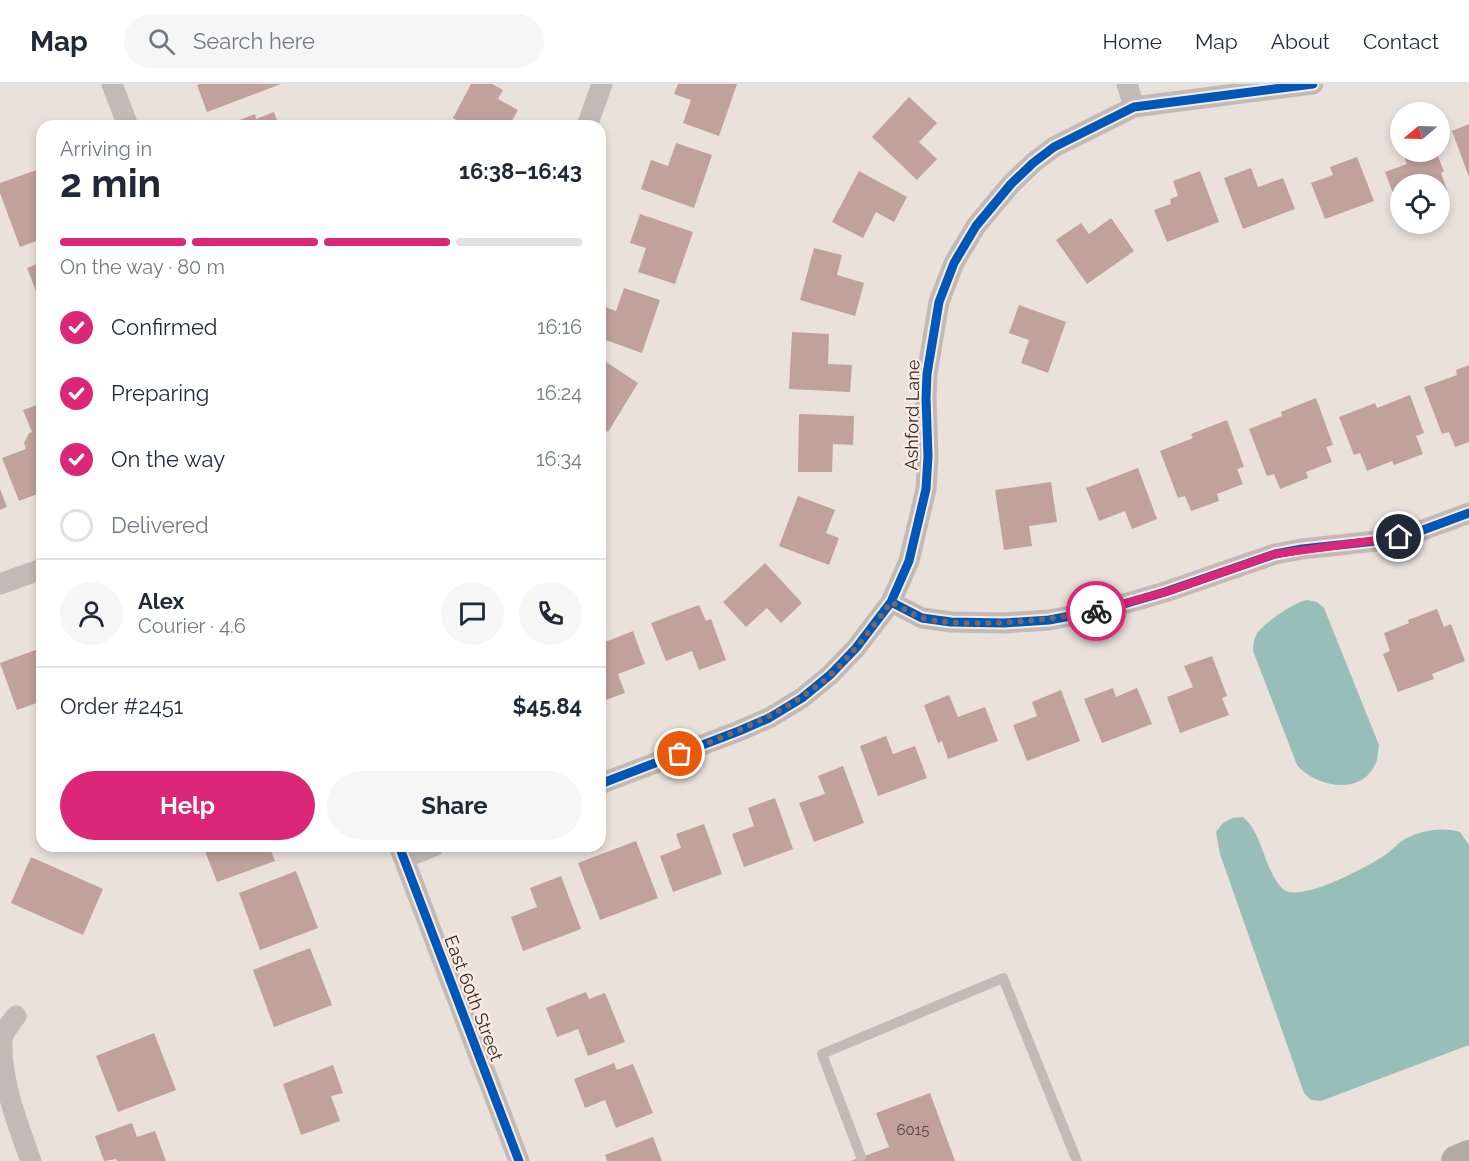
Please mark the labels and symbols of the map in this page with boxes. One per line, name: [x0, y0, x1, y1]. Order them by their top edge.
north arrow: [1390, 102, 1450, 162]
street label: Ashford Lane: [901, 359, 923, 471]
pin: [1373, 511, 1424, 562]
courier: [1066, 581, 1126, 641]
pin: [654, 728, 705, 779]
street label: East 60th Street: [440, 932, 508, 1064]
house number: 6015: [897, 1121, 929, 1139]

